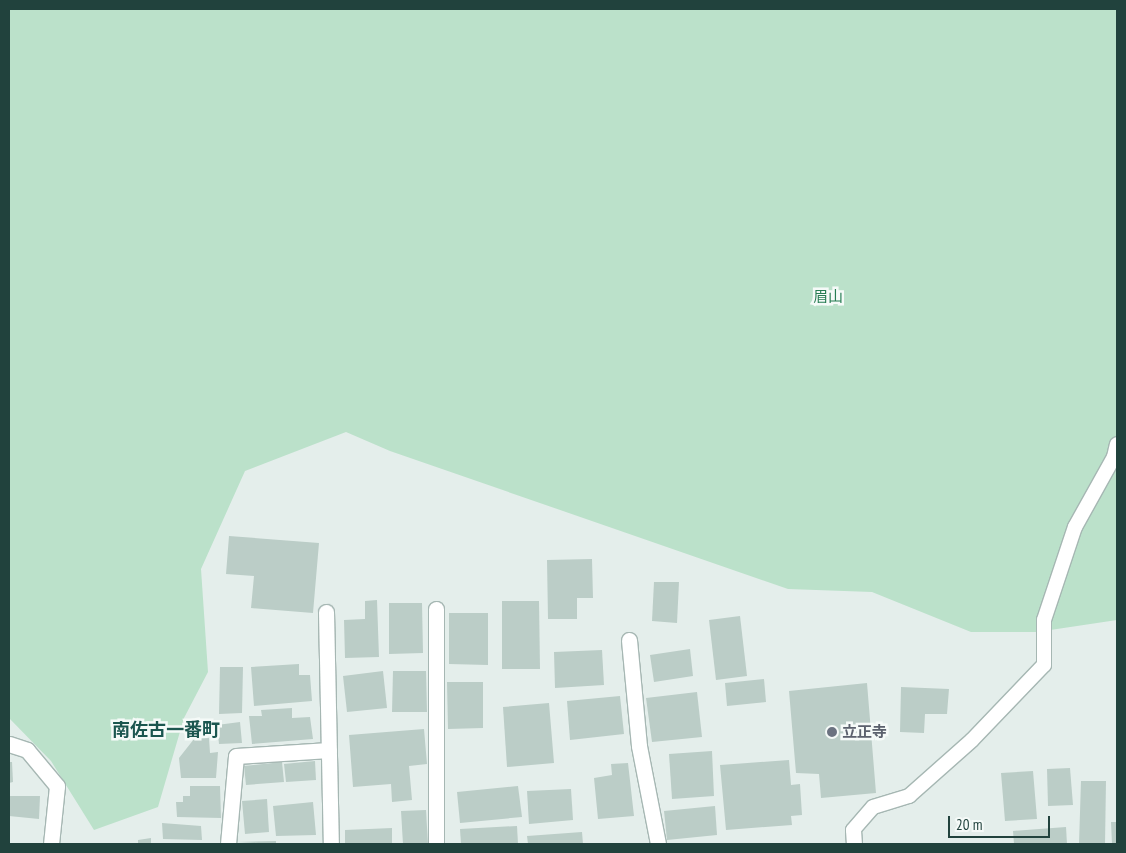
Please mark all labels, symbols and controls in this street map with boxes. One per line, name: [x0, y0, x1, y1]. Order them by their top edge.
park label: 眉山: [813, 288, 843, 306]
district label: 南佐古一番町: [112, 719, 220, 741]
place label: 立正寺: [842, 723, 887, 741]
marker: 立正寺: [826, 726, 838, 738]
scale bar: [951, 806, 1054, 838]
text: 20 m: [956, 815, 982, 834]

